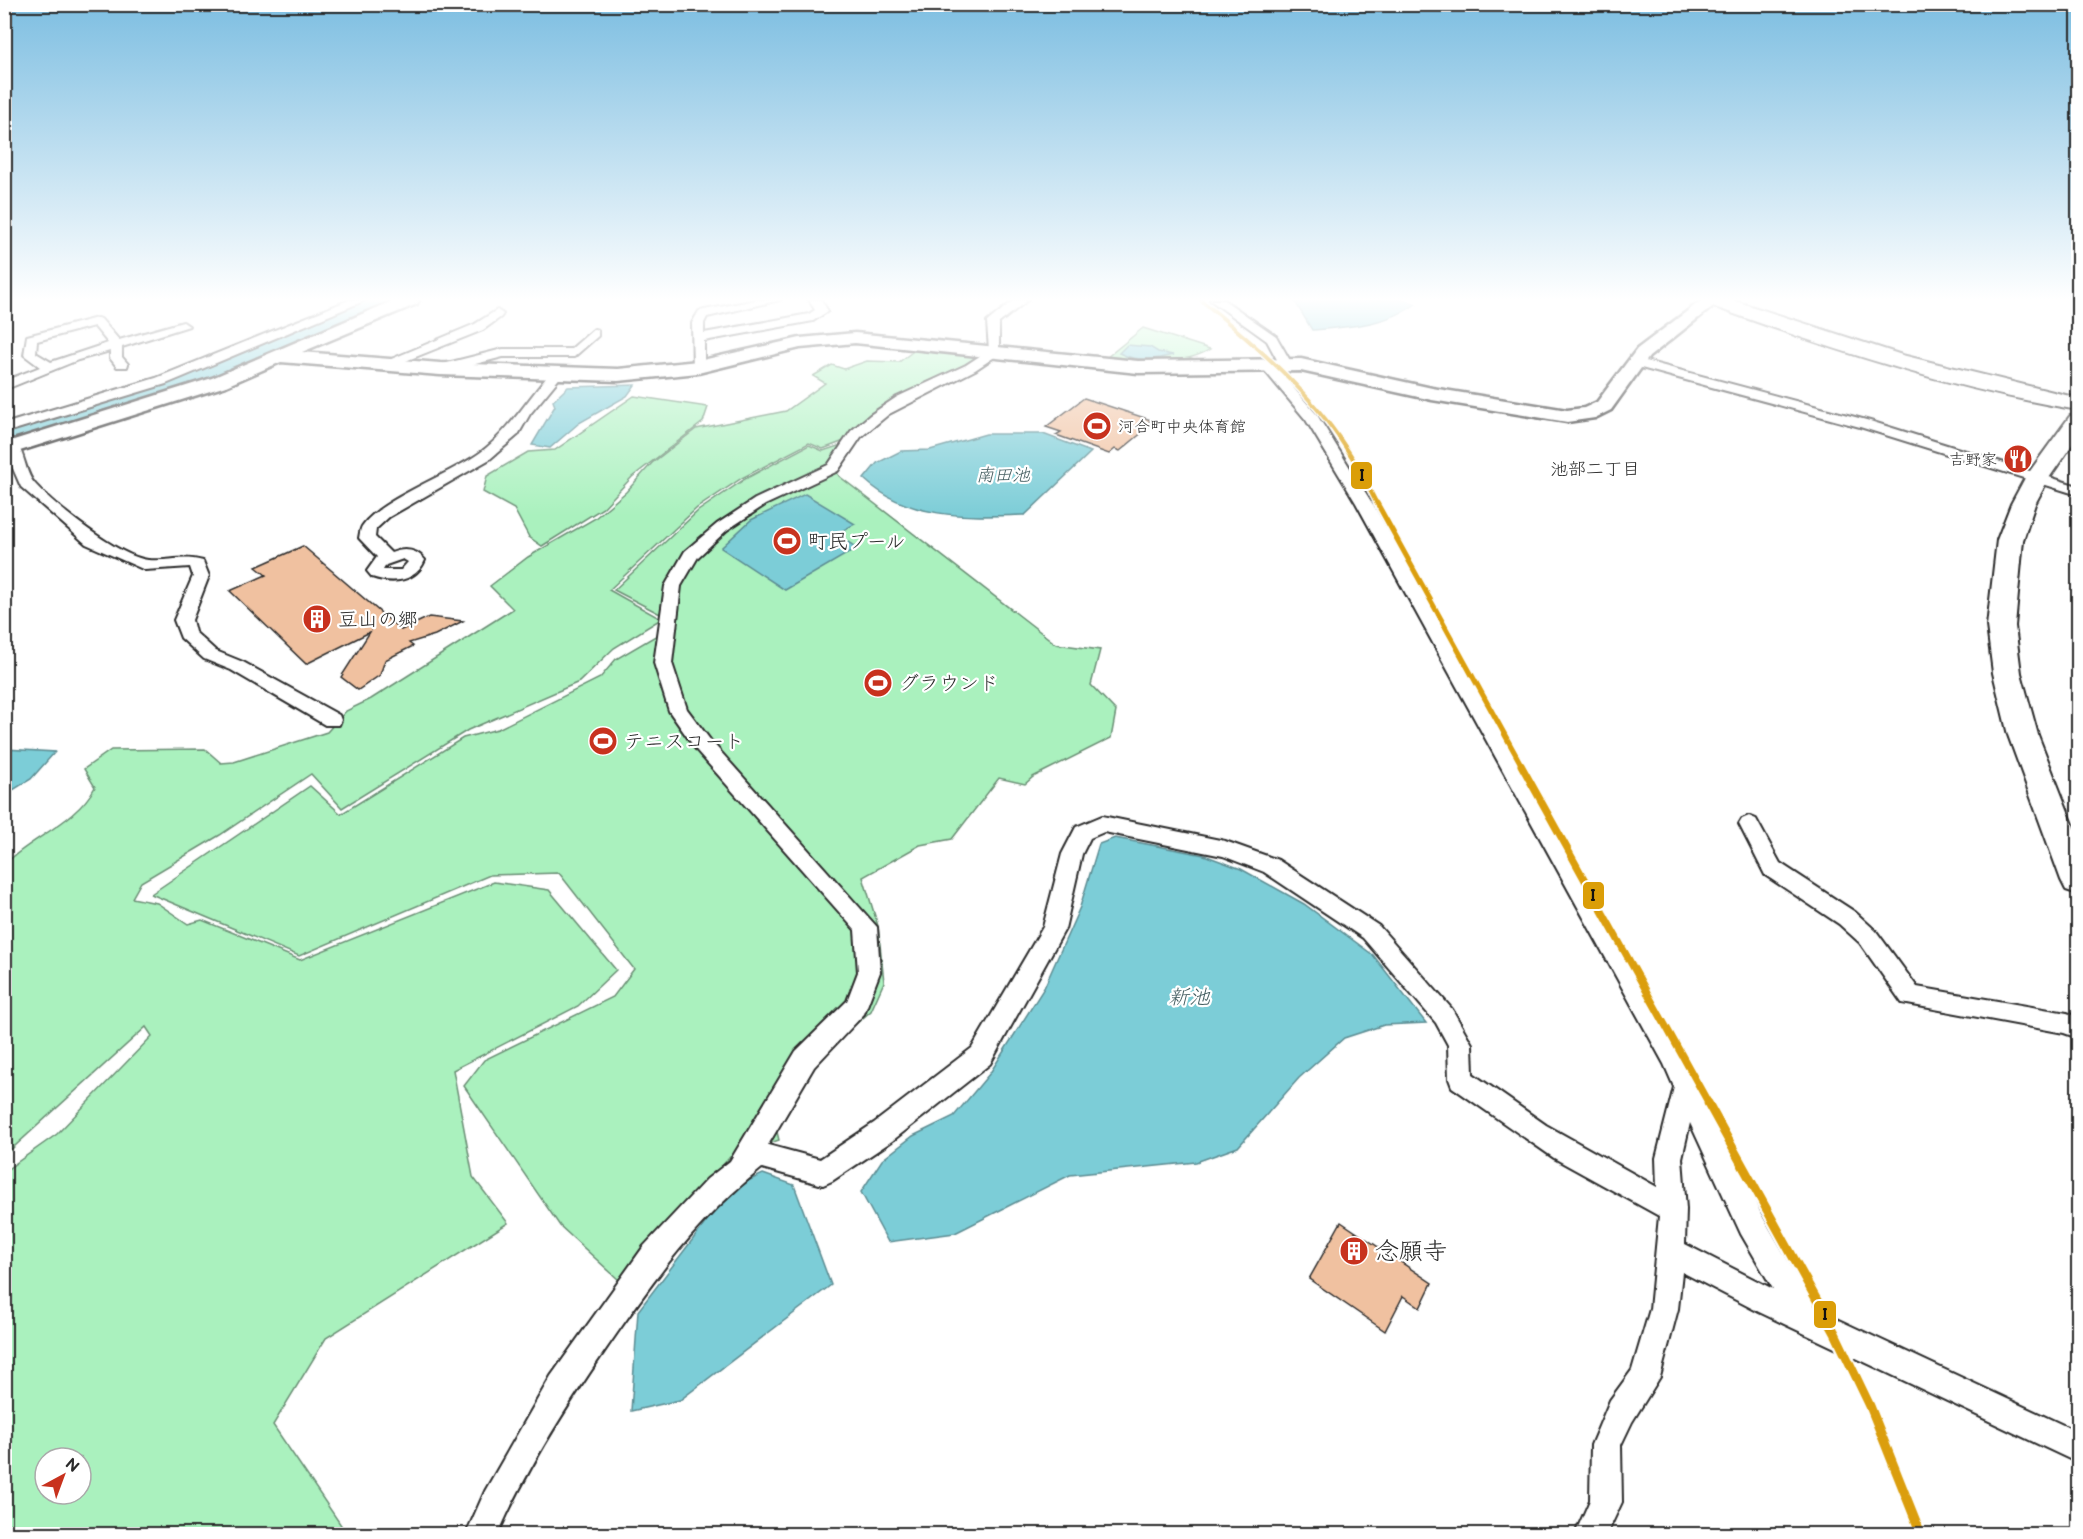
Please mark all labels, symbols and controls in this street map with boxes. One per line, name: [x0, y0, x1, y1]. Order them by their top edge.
sports icon: 河合町中央体育館: [1081, 410, 1113, 442]
place label: 河合町中央体育館: [1118, 418, 1246, 437]
restaurant icon: 吉野家: [2002, 443, 2034, 475]
place label: 吉野家: [1949, 451, 1997, 470]
district label: 池部二丁目: [1550, 459, 1640, 480]
line badge: I: [1350, 461, 1373, 490]
water label: 南田池: [976, 465, 1031, 486]
text: I: [1359, 467, 1365, 486]
sports icon: 町民プール: [771, 525, 803, 557]
place label: 町民プール: [808, 530, 906, 554]
building icon: 豆山の郷: [301, 603, 333, 635]
place label: 豆山の郷: [338, 608, 418, 632]
sports icon: グラウンド: [862, 667, 894, 699]
place label: グラウンド: [899, 672, 999, 696]
sports icon: テニスコート: [587, 725, 619, 757]
place label: テニスコート: [624, 730, 744, 754]
line badge: I: [1582, 881, 1605, 910]
text: I: [1590, 887, 1596, 906]
water label: 新池: [1168, 985, 1211, 1010]
building icon: 念願寺: [1338, 1235, 1370, 1267]
place label: 念願寺: [1375, 1237, 1447, 1266]
line badge: I: [1813, 1300, 1837, 1329]
text: I: [1822, 1306, 1828, 1325]
north arrow: [33, 1446, 93, 1506]
text: N: [61, 1455, 83, 1477]

